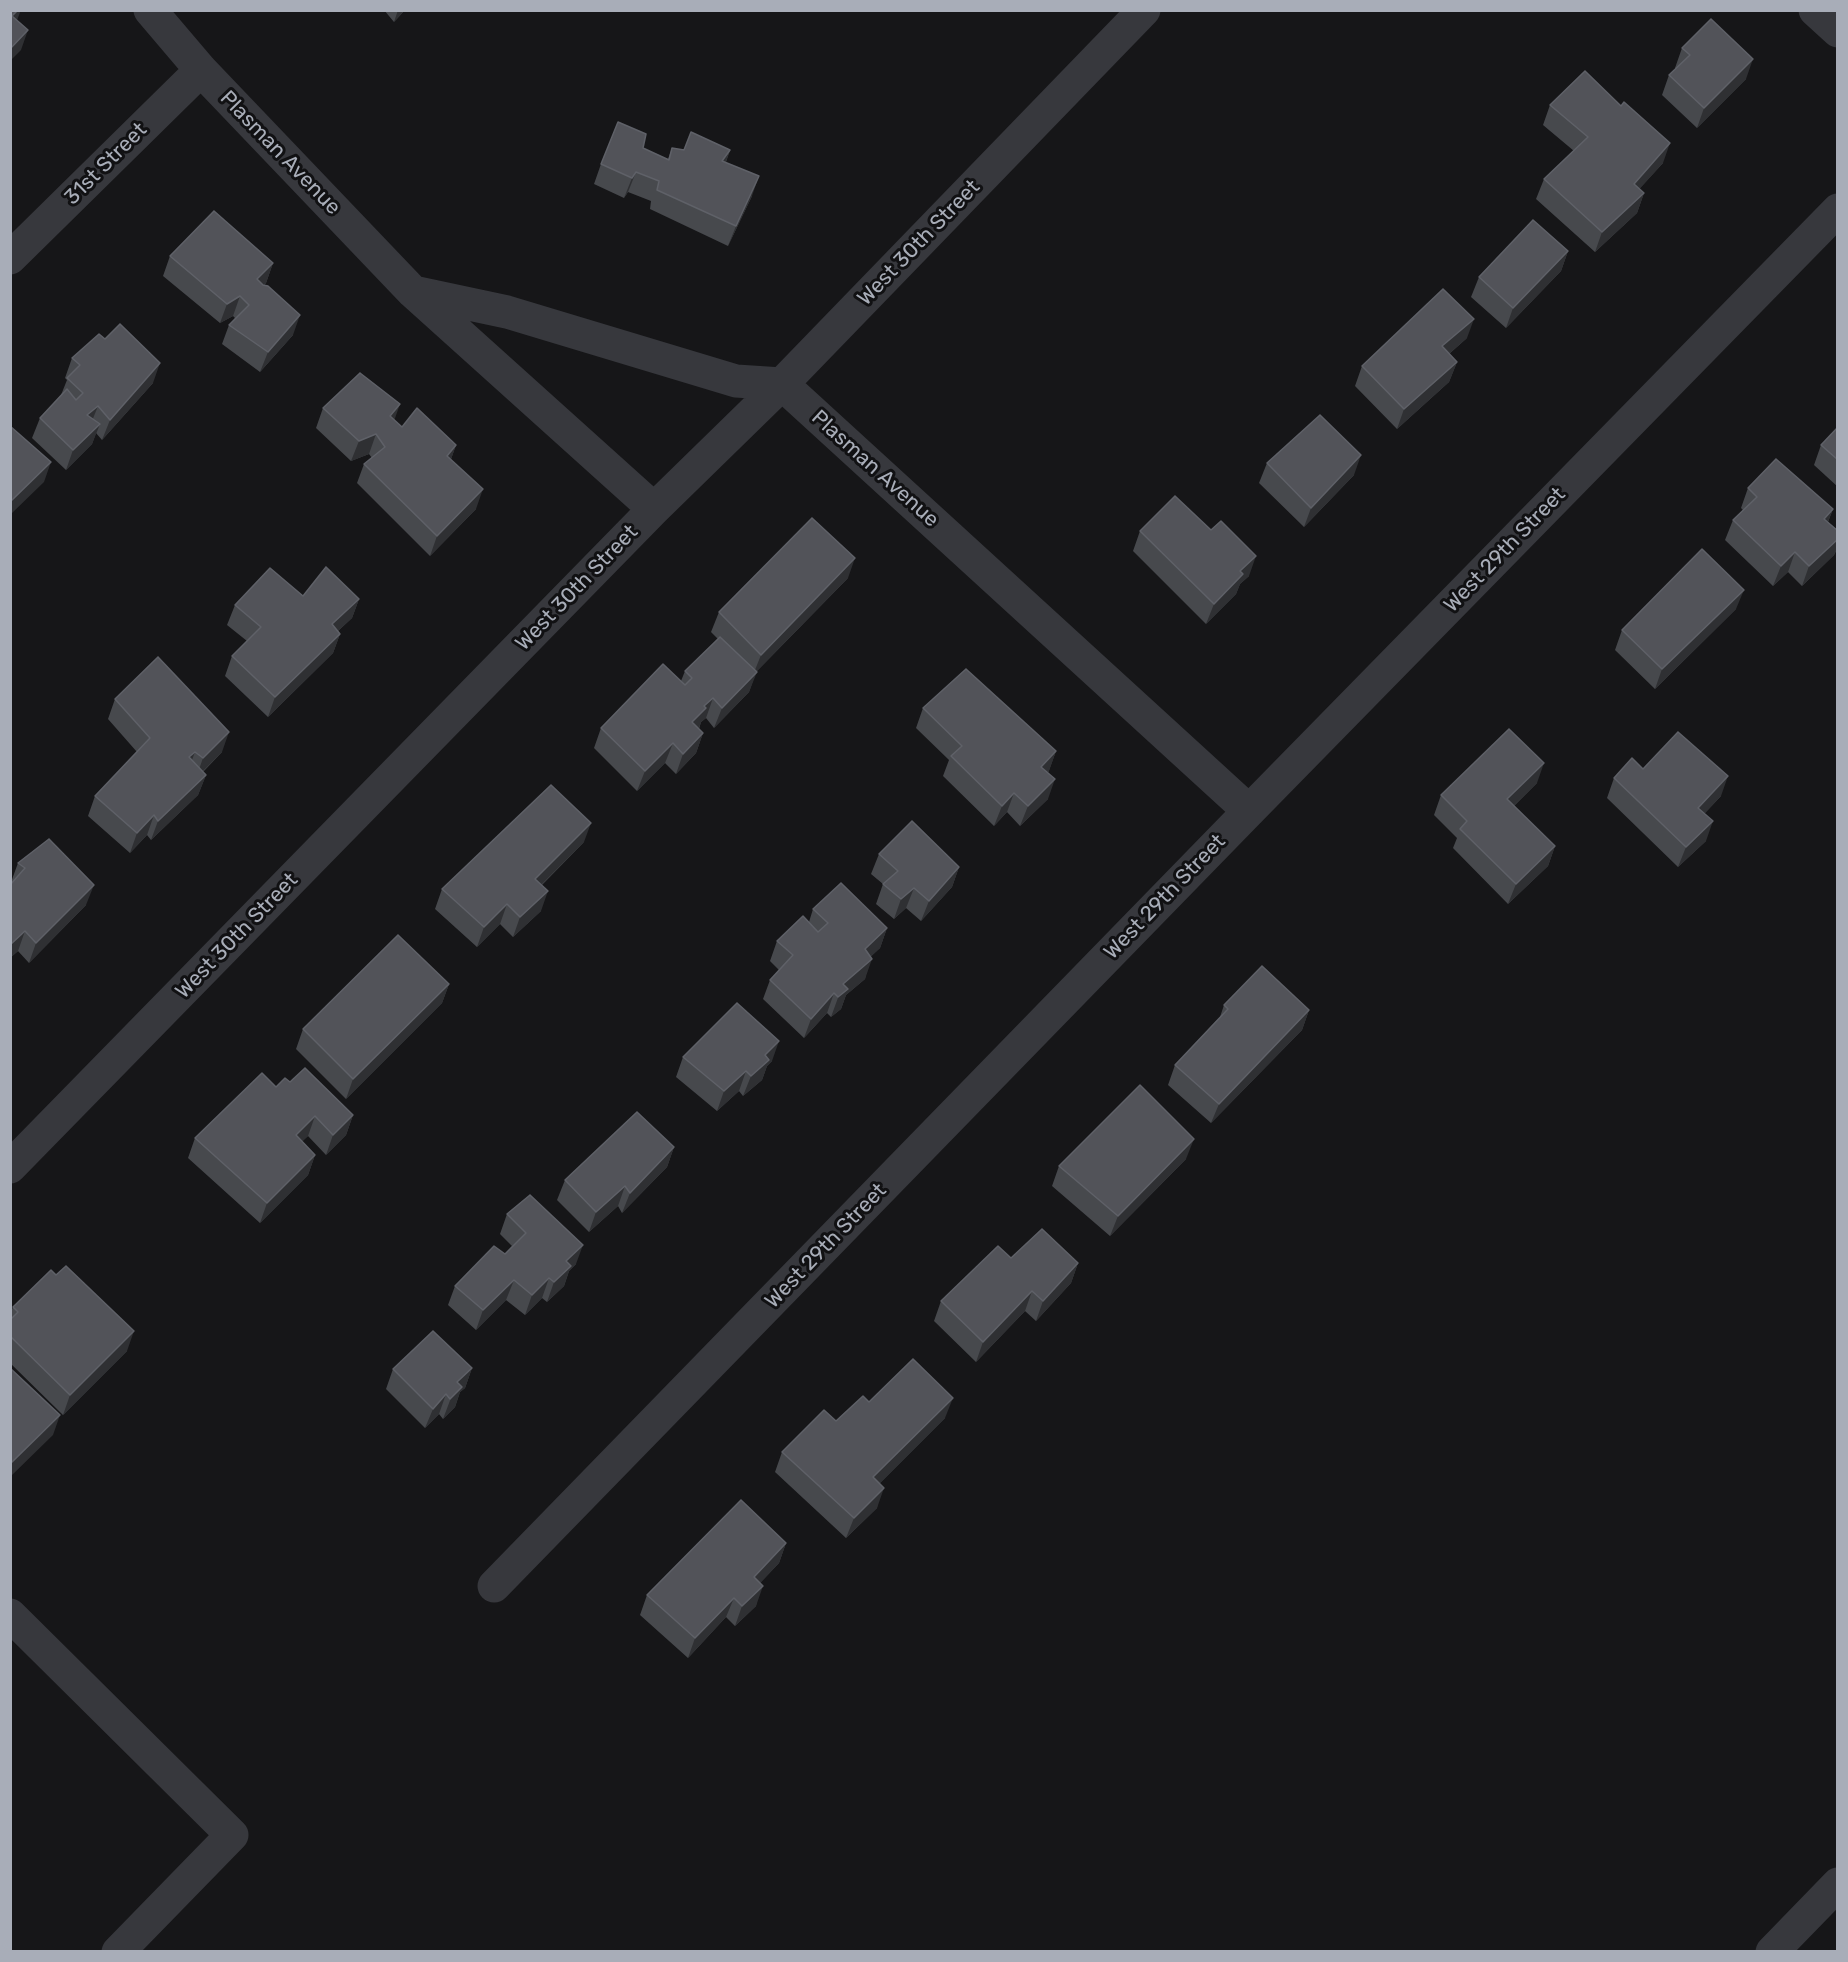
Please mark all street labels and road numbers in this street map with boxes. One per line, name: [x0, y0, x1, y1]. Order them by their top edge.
street label: Plasman Avenue: [214, 86, 346, 220]
street label: 31st Street: [60, 118, 152, 210]
street label: West 30th Street: [853, 175, 985, 311]
street label: Plasman Avenue: [806, 405, 944, 533]
street label: West 29th Street: [1439, 482, 1571, 618]
street label: West 30th Street: [511, 520, 643, 656]
street label: West 29th Street: [1099, 829, 1231, 965]
street label: West 30th Street: [171, 868, 303, 1004]
street label: West 29th Street: [760, 1178, 892, 1314]

